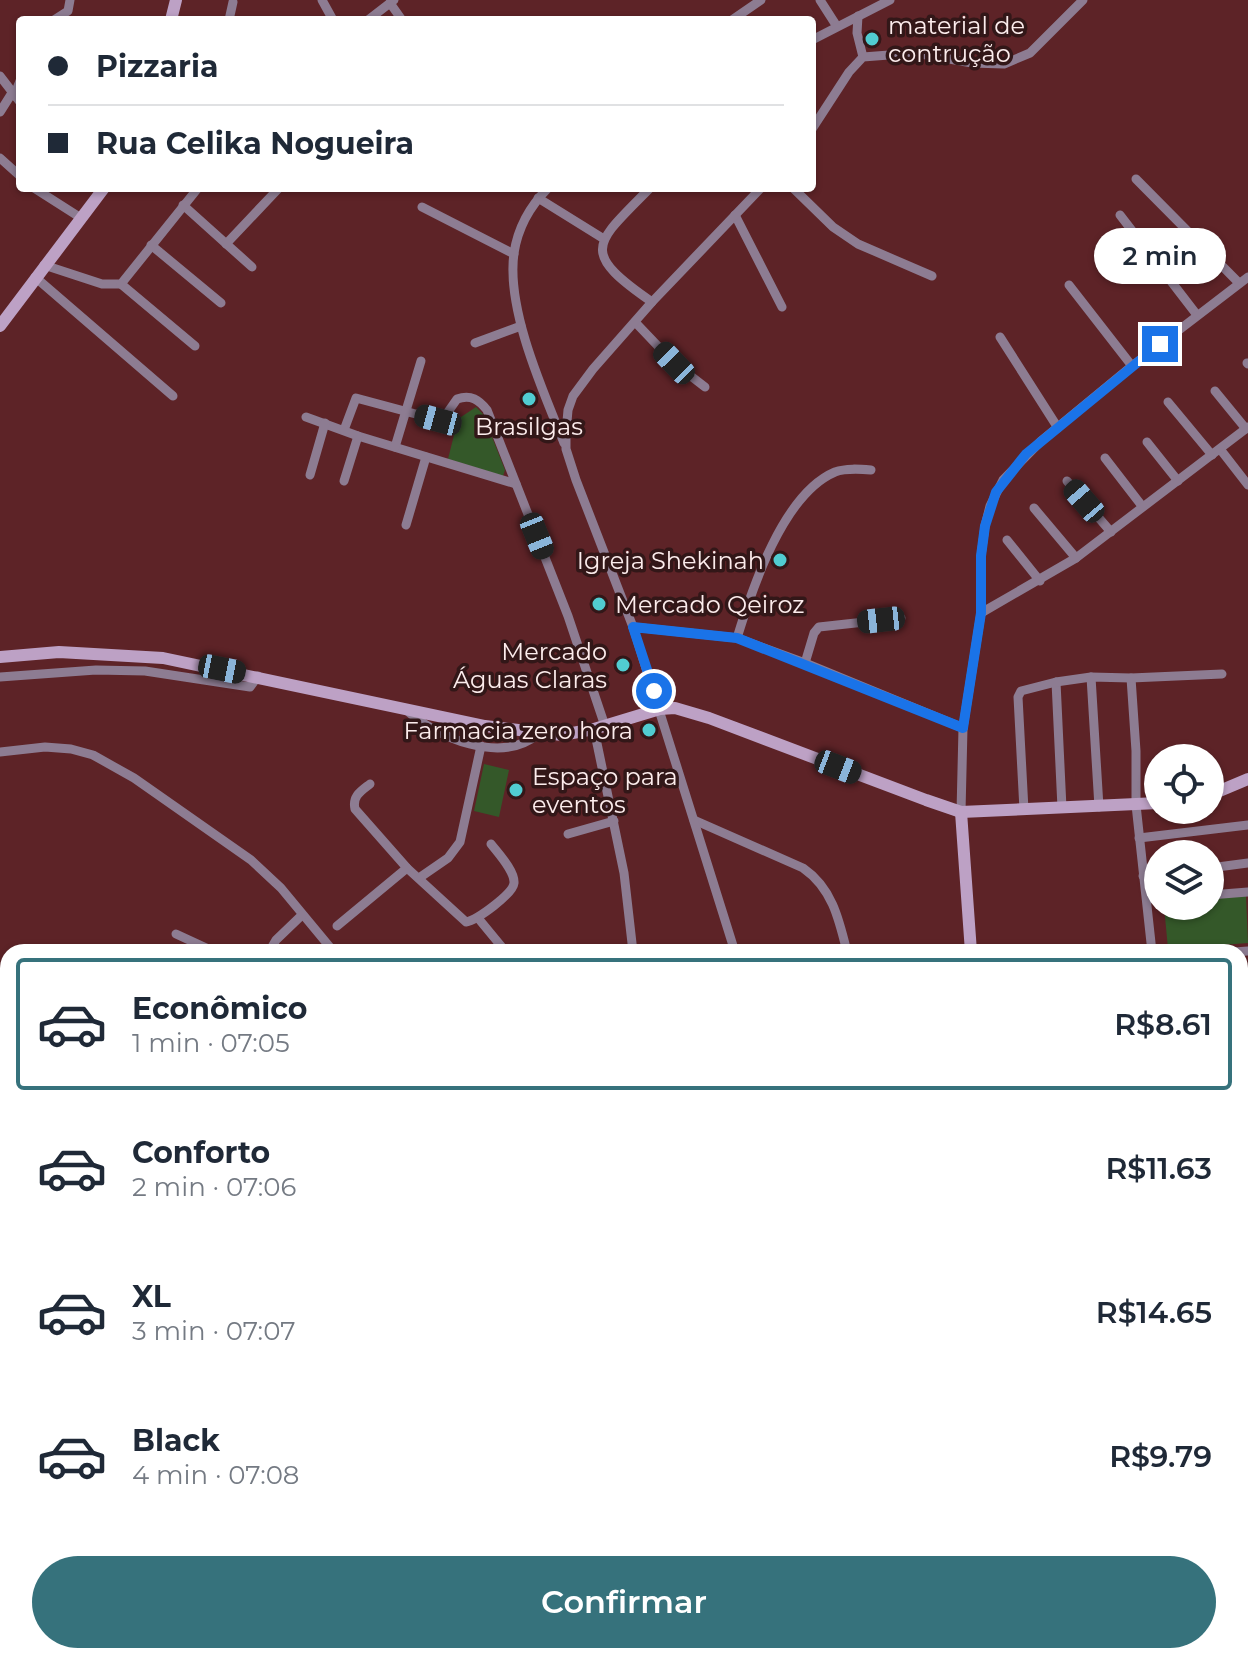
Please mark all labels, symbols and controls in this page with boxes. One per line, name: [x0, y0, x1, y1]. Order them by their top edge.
place label: material de contrução: [888, 11, 1025, 68]
marker: material de contrução: [863, 30, 881, 48]
text: Pizzaria: [96, 48, 218, 85]
text: Rua Celika Nogueira: [96, 125, 414, 162]
callout: 2 min: [1094, 228, 1226, 284]
text: 2 min: [1122, 240, 1198, 272]
route end: [1142, 326, 1178, 362]
car: [649, 337, 699, 389]
marker: Brasilgas: [520, 390, 538, 408]
car: [412, 402, 464, 438]
place label: Brasilgas: [475, 412, 583, 441]
car: [1059, 475, 1109, 527]
car: [517, 509, 557, 563]
place label: Igreja Shekinah: [577, 546, 764, 575]
marker: Igreja Shekinah: [771, 551, 789, 569]
place label: Mercado Qeiroz: [615, 590, 805, 619]
marker: Mercado Qeiroz: [590, 595, 608, 613]
car: [856, 606, 906, 634]
place label: Mercado Águas Claras: [453, 637, 607, 694]
car: [196, 653, 248, 685]
marker: Mercado Águas Claras: [614, 656, 632, 674]
route start: [636, 673, 672, 709]
place label: Farmacia zero hora: [404, 716, 633, 745]
marker: Farmacia zero hora: [640, 721, 658, 739]
map controls: [1144, 744, 1224, 920]
button: locate: [1144, 744, 1224, 824]
car: [811, 747, 865, 787]
place label: Espaço para eventos: [532, 762, 678, 819]
marker: Espaço para eventos: [507, 781, 525, 799]
button: layers: [1144, 840, 1224, 920]
icon: car: [36, 988, 108, 1060]
text: Econômico: [132, 990, 307, 1027]
text: R$8.61: [1114, 1006, 1212, 1043]
text: 1 min · 07:05: [132, 1027, 290, 1059]
icon: car: [36, 1132, 108, 1204]
text: Conforto: [132, 1134, 270, 1171]
text: R$11.63: [1105, 1150, 1212, 1187]
text: 2 min · 07:06: [132, 1171, 296, 1203]
icon: car: [36, 1276, 108, 1348]
text: XL: [132, 1278, 171, 1315]
text: R$14.65: [1096, 1294, 1212, 1331]
text: 3 min · 07:07: [132, 1315, 295, 1347]
icon: car: [36, 1420, 108, 1492]
text: Black: [132, 1422, 220, 1459]
text: R$9.79: [1109, 1438, 1212, 1475]
text: 4 min · 07:08: [132, 1459, 299, 1491]
button: Confirmar: [32, 1556, 1216, 1648]

